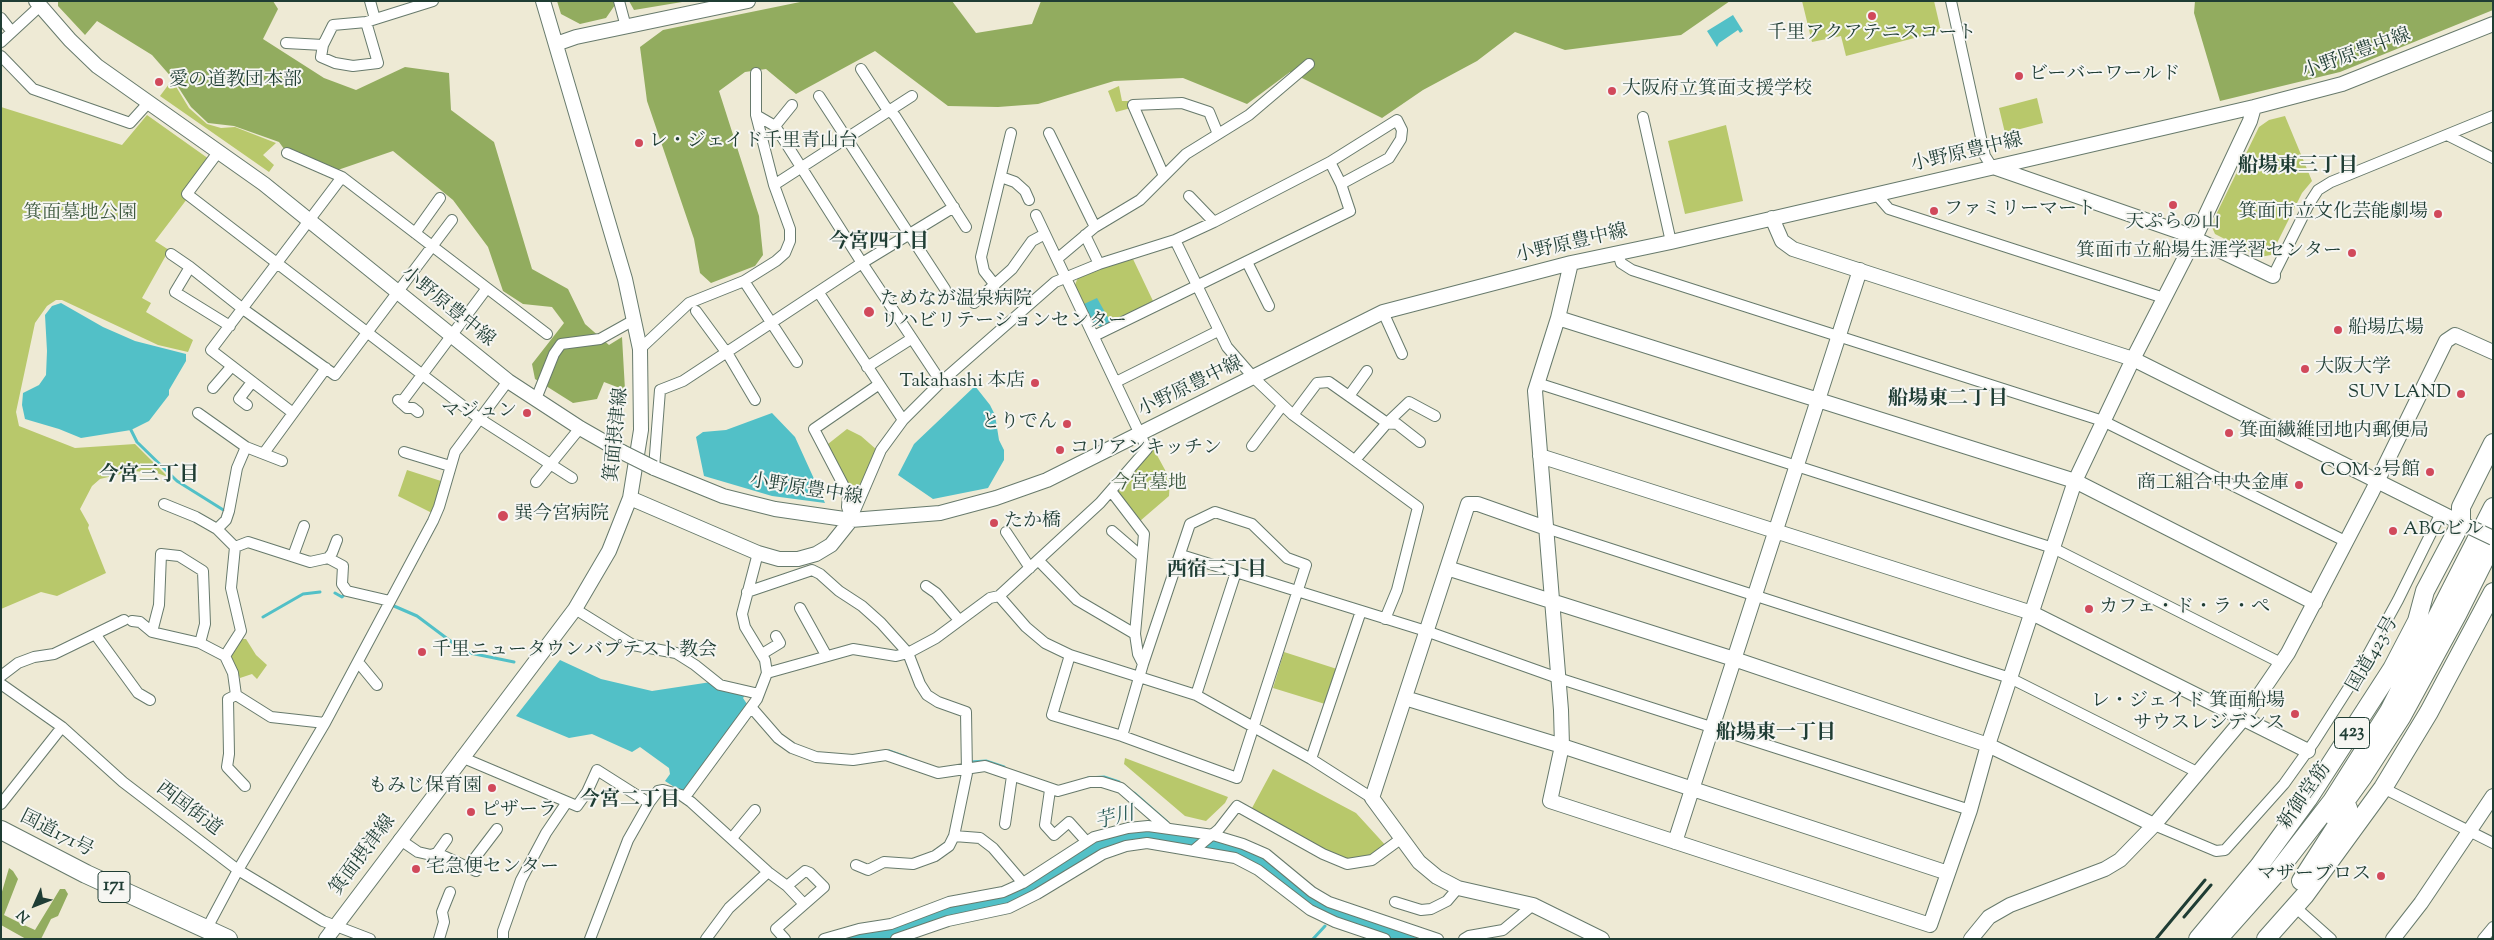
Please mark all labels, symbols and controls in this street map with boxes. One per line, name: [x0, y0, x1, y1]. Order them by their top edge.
marker: 千里アクアテニスコート: [1866, 10, 1878, 22]
place label: 千里アクアテニスコート: [1768, 24, 1976, 46]
street label: 小野原豊中線: [2300, 25, 2414, 85]
place label: ビーバーワールド: [2029, 65, 2180, 87]
marker: ビーバーワールド: [2013, 70, 2025, 82]
place label: 愛の道教団本部: [169, 71, 302, 93]
marker: 愛の道教団本部: [153, 76, 165, 88]
place label: 大阪府立箕面支援学校: [1622, 80, 1812, 102]
marker: 大阪府立箕面支援学校: [1606, 85, 1618, 97]
street label: 小野原豊中線: [1909, 130, 2025, 178]
place label: レ・ジェイド千里青山台: [649, 132, 858, 154]
marker: レ・ジェイド千里青山台: [633, 137, 645, 149]
district label: 船場東三丁目: [2238, 156, 2358, 180]
marker: 天ぷらの山: [2167, 199, 2179, 211]
place label: ファミリーマート: [1944, 200, 2096, 222]
place label: 箕面市立文化芸能劇場: [2238, 203, 2428, 225]
park label: 箕面墓地公園: [23, 204, 137, 226]
marker: ファミリーマート: [1928, 205, 1940, 217]
marker: 箕面市立文化芸能劇場: [2432, 208, 2444, 220]
place label: 天ぷらの山: [2126, 213, 2220, 235]
street label: 小野原豊中線: [1514, 221, 1630, 269]
district label: 今宮四丁目: [829, 232, 929, 256]
place label: 箕面市立船場生涯学習センター: [2076, 242, 2342, 264]
marker: 箕面市立船場生涯学習センター: [2346, 247, 2358, 259]
street label: 小野原豊中線: [396, 263, 498, 353]
place label: ためなが温泉病院 リハビリテーションセンター: [880, 290, 1127, 334]
marker: ためなが温泉病院 リハビリテーションセンター: [862, 305, 876, 319]
place label: 船場広場: [2348, 319, 2424, 341]
marker: 船場広場: [2332, 324, 2344, 336]
street label: 小野原豊中線: [1135, 353, 1247, 423]
place label: 大阪大学: [2315, 358, 2391, 380]
marker: 大阪大学: [2299, 363, 2311, 375]
place label: Takahashi 本店: [899, 372, 1025, 394]
marker: Takahashi 本店: [1029, 377, 1041, 389]
place label: SUV LAND: [2348, 383, 2451, 405]
street label: 箕面摂津線: [602, 387, 634, 483]
marker: SUV LAND: [2455, 388, 2467, 400]
district label: 船場東二丁目: [1888, 389, 2008, 413]
place label: マジュン: [441, 402, 517, 424]
marker: マジュン: [521, 407, 533, 419]
place label: とりでん: [981, 413, 1057, 435]
marker: とりでん: [1061, 418, 1073, 430]
place label: 箕面繊維団地内郵便局: [2239, 422, 2429, 444]
marker: 箕面繊維団地内郵便局: [2223, 427, 2235, 439]
place label: コリアンキッチン: [1070, 439, 1222, 461]
marker: コリアンキッチン: [1054, 444, 1066, 456]
place label: COM 2号館: [2320, 461, 2420, 483]
district label: 今宮三丁目: [99, 465, 199, 489]
marker: COM 2号館: [2424, 466, 2436, 478]
street label: 小野原豊中線: [748, 471, 864, 511]
park label: 今宮墓地: [1111, 474, 1187, 496]
place label: 商工組合中央金庫: [2137, 474, 2289, 496]
marker: 商工組合中央金庫: [2293, 479, 2305, 491]
place label: 巽今宮病院: [514, 505, 609, 527]
marker: 巽今宮病院: [496, 509, 510, 523]
place label: たか橋: [1004, 512, 1061, 534]
marker: たか橋: [988, 517, 1000, 529]
place label: ABCビル: [2403, 520, 2484, 542]
marker: ABCビル: [2387, 525, 2399, 537]
district label: 西宿三丁目: [1167, 560, 1267, 584]
place label: カフェ・ド・ラ・ぺ: [2099, 598, 2270, 620]
marker: カフェ・ド・ラ・ぺ: [2083, 603, 2095, 615]
street label: 国道423号: [2343, 613, 2405, 697]
place label: 千里ニュータウンバプテスト教会: [432, 641, 717, 663]
marker: 千里ニュータウンバプテスト教会: [416, 646, 428, 658]
place label: レ・ジェイド 箕面船場 サウスレジデンス: [2091, 692, 2285, 736]
marker: レ・ジェイド 箕面船場 サウスレジデンス: [2289, 708, 2301, 720]
road number: 423: [2334, 718, 2370, 748]
district label: 船場東一丁目: [1716, 723, 1836, 747]
street label: 新御堂筋: [2275, 759, 2337, 835]
place label: もみじ保育園: [368, 777, 482, 799]
street label: 西国街道: [151, 778, 225, 842]
marker: もみじ保育園: [486, 782, 498, 794]
district label: 今宮二丁目: [580, 790, 680, 814]
place label: ピザーラ: [481, 801, 557, 823]
water label: 芋川: [1093, 804, 1137, 836]
marker: ピザーラ: [465, 806, 477, 818]
street label: 国道171号: [15, 807, 97, 863]
street label: 箕面摂津線: [326, 811, 402, 901]
place label: 宅急便センター: [426, 858, 559, 880]
marker: 宅急便センター: [410, 863, 422, 875]
place label: マザーブロス: [2257, 865, 2371, 887]
marker: マザーブロス: [2375, 870, 2387, 882]
road number: 171: [98, 872, 130, 902]
north arrow: [10, 880, 60, 930]
text: N: [13, 904, 35, 926]

